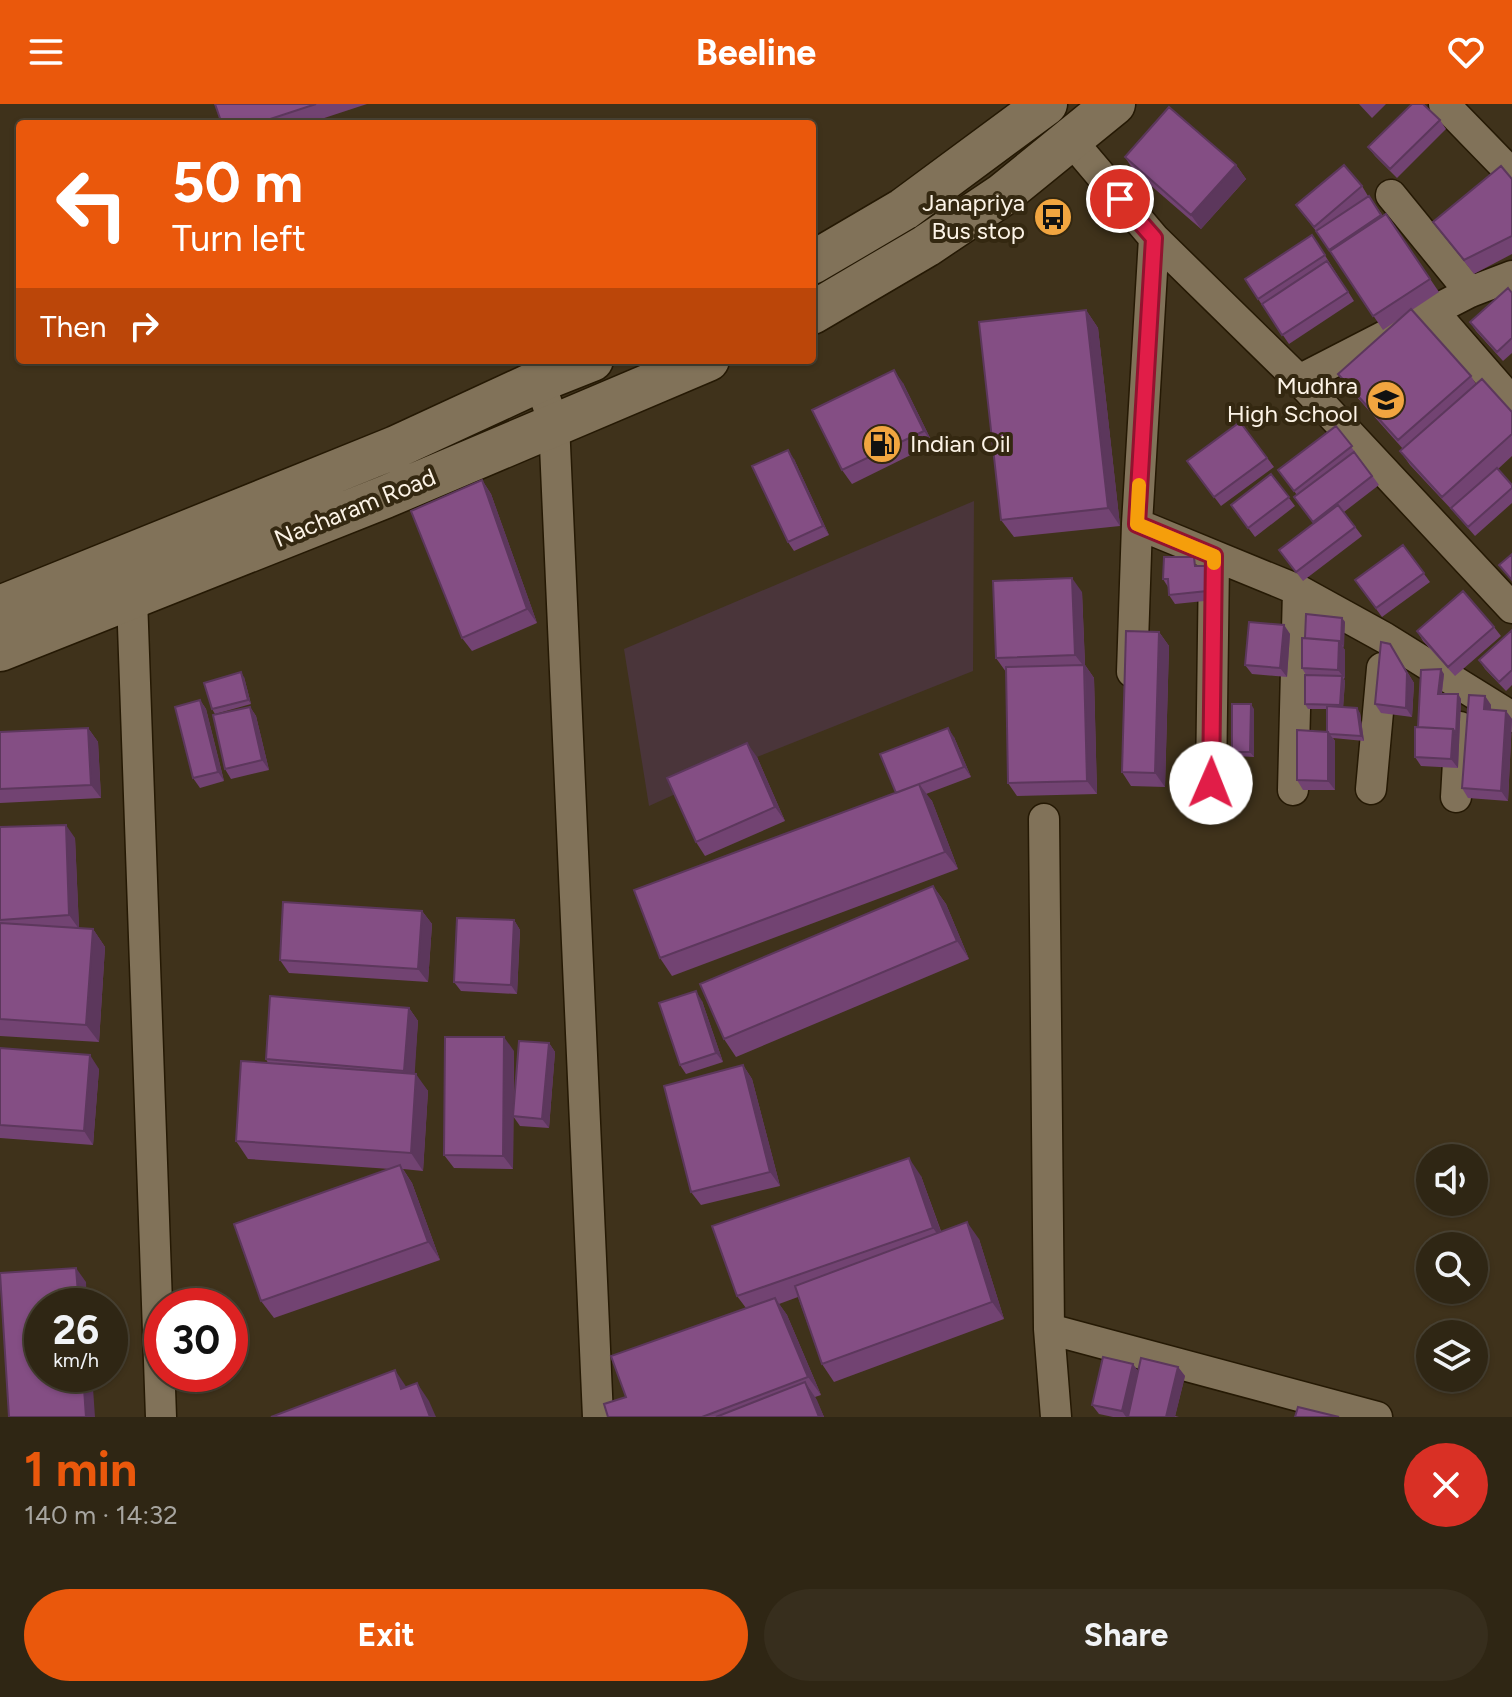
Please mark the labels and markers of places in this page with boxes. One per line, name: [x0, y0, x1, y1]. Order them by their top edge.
pin: [1086, 165, 1154, 233]
place label: Janapriya Bus stop: [922, 188, 1025, 245]
bus stop icon: Janapriya Bus stop: [1032, 196, 1074, 238]
place label: Mudhra High School: [1227, 371, 1358, 428]
school or university icon: Mudhra High School: [1365, 379, 1407, 421]
fuel station icon: Indian Oil: [861, 423, 903, 465]
place label: Indian Oil: [910, 429, 1011, 458]

